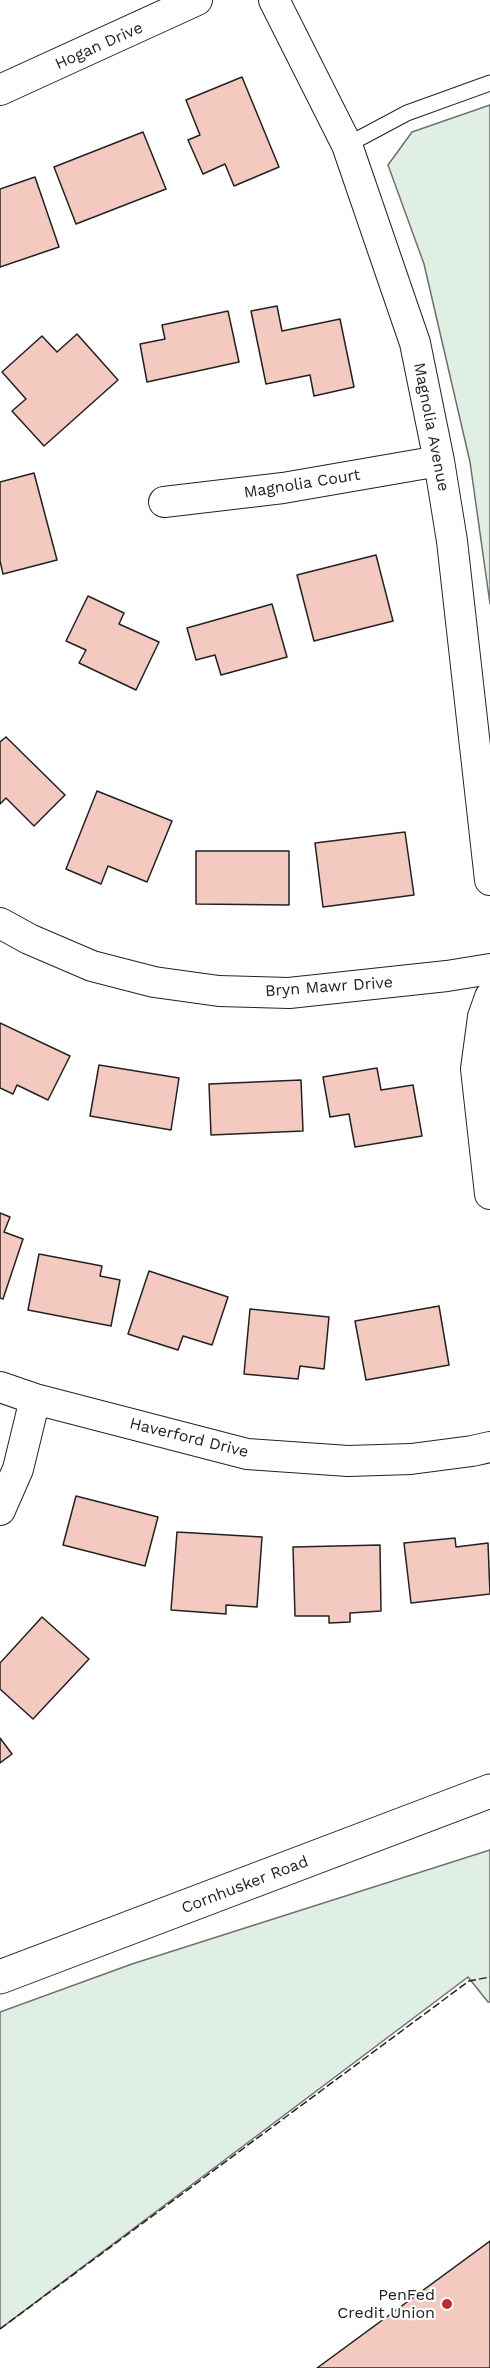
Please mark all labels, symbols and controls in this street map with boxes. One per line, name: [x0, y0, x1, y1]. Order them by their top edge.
street label: Hogan Drive: [52, 18, 146, 74]
street label: Magnolia Avenue: [409, 361, 453, 493]
street label: Magnolia Court: [242, 465, 362, 503]
street label: Bryn Mawr Drive: [264, 973, 394, 1001]
street label: Haverford Drive: [128, 1414, 250, 1462]
street label: Cornhusker Road: [179, 1852, 311, 1918]
place label: PenFed Credit Union: [337, 2285, 435, 2323]
marker: PenFed Credit Union: [440, 2297, 454, 2311]

